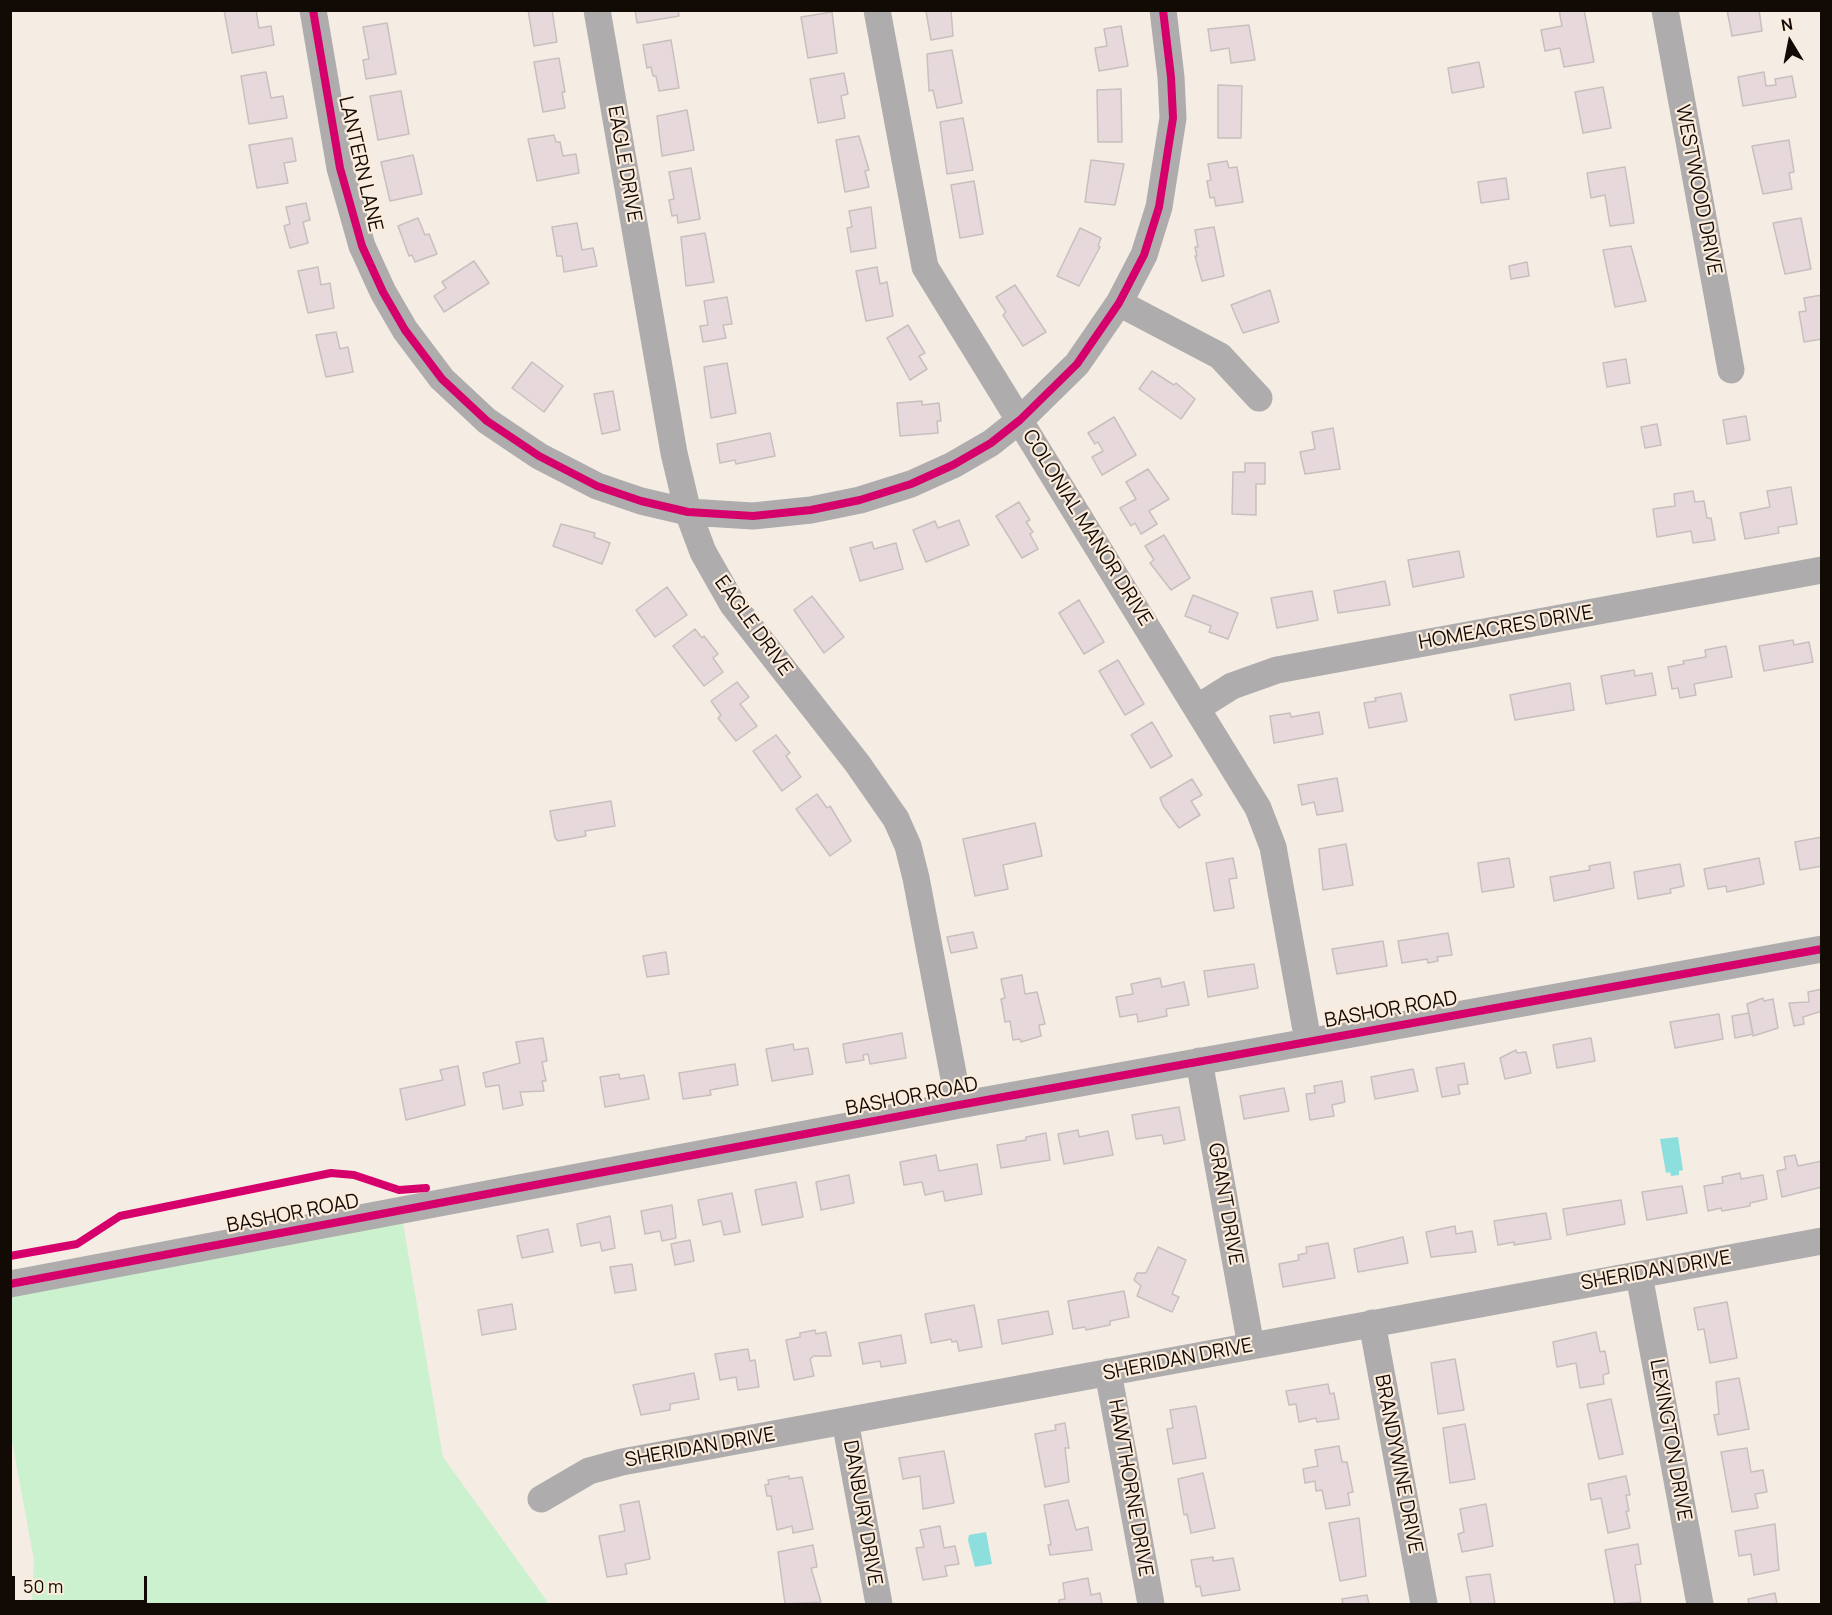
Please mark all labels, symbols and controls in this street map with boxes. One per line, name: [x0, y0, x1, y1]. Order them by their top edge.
north arrow: [1760, 12, 1820, 72]
text: N: [1779, 12, 1794, 36]
street label: LANTERN LANE: [333, 94, 387, 234]
street label: WESTWOOD DRIVE: [1670, 103, 1726, 277]
street label: EAGLE DRIVE: [602, 104, 646, 224]
street label: COLONIAL MANOR DRIVE: [1017, 426, 1157, 630]
street label: EAGLE DRIVE: [709, 571, 797, 681]
street label: HOMEACRES DRIVE: [1417, 601, 1595, 655]
street label: BASHOR ROAD: [1323, 987, 1459, 1033]
street label: BASHOR ROAD: [844, 1072, 980, 1122]
street label: GRANT DRIVE: [1202, 1141, 1248, 1267]
street label: BASHOR ROAD: [225, 1189, 361, 1239]
street label: SHERIDAN DRIVE: [1579, 1246, 1733, 1296]
street label: SHERIDAN DRIVE: [1101, 1334, 1255, 1386]
street label: LEXINGTON DRIVE: [1644, 1357, 1696, 1523]
street label: BRANDYWINE DRIVE: [1369, 1372, 1427, 1556]
street label: HAWTHORNE DRIVE: [1103, 1397, 1157, 1579]
street label: SHERIDAN DRIVE: [623, 1423, 777, 1473]
street label: DANBURY DRIVE: [837, 1438, 887, 1588]
scale bar: [15, 1564, 150, 1602]
text: 50 m: [23, 1574, 63, 1598]

